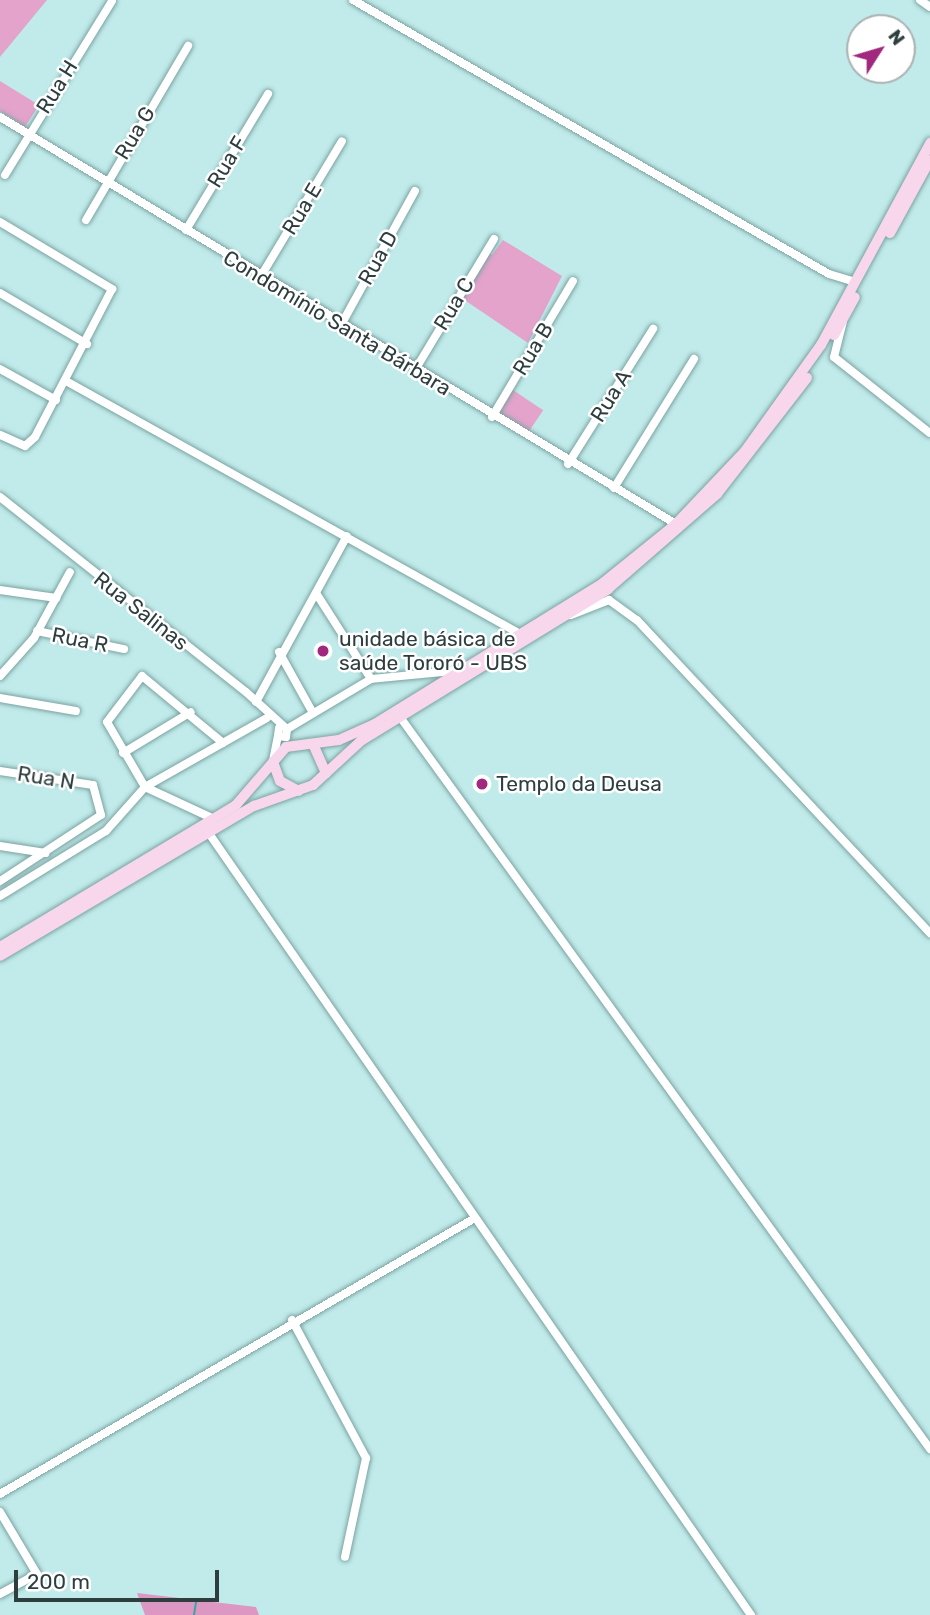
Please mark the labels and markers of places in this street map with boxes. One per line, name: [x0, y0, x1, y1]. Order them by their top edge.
place label: unidade básica de saúde Tororó - UBS: [339, 626, 527, 676]
marker: unidade básica de saúde Tororó - UBS: [313, 641, 333, 661]
place label: Templo da Deusa: [496, 771, 662, 797]
marker: Templo da Deusa: [474, 776, 490, 792]

